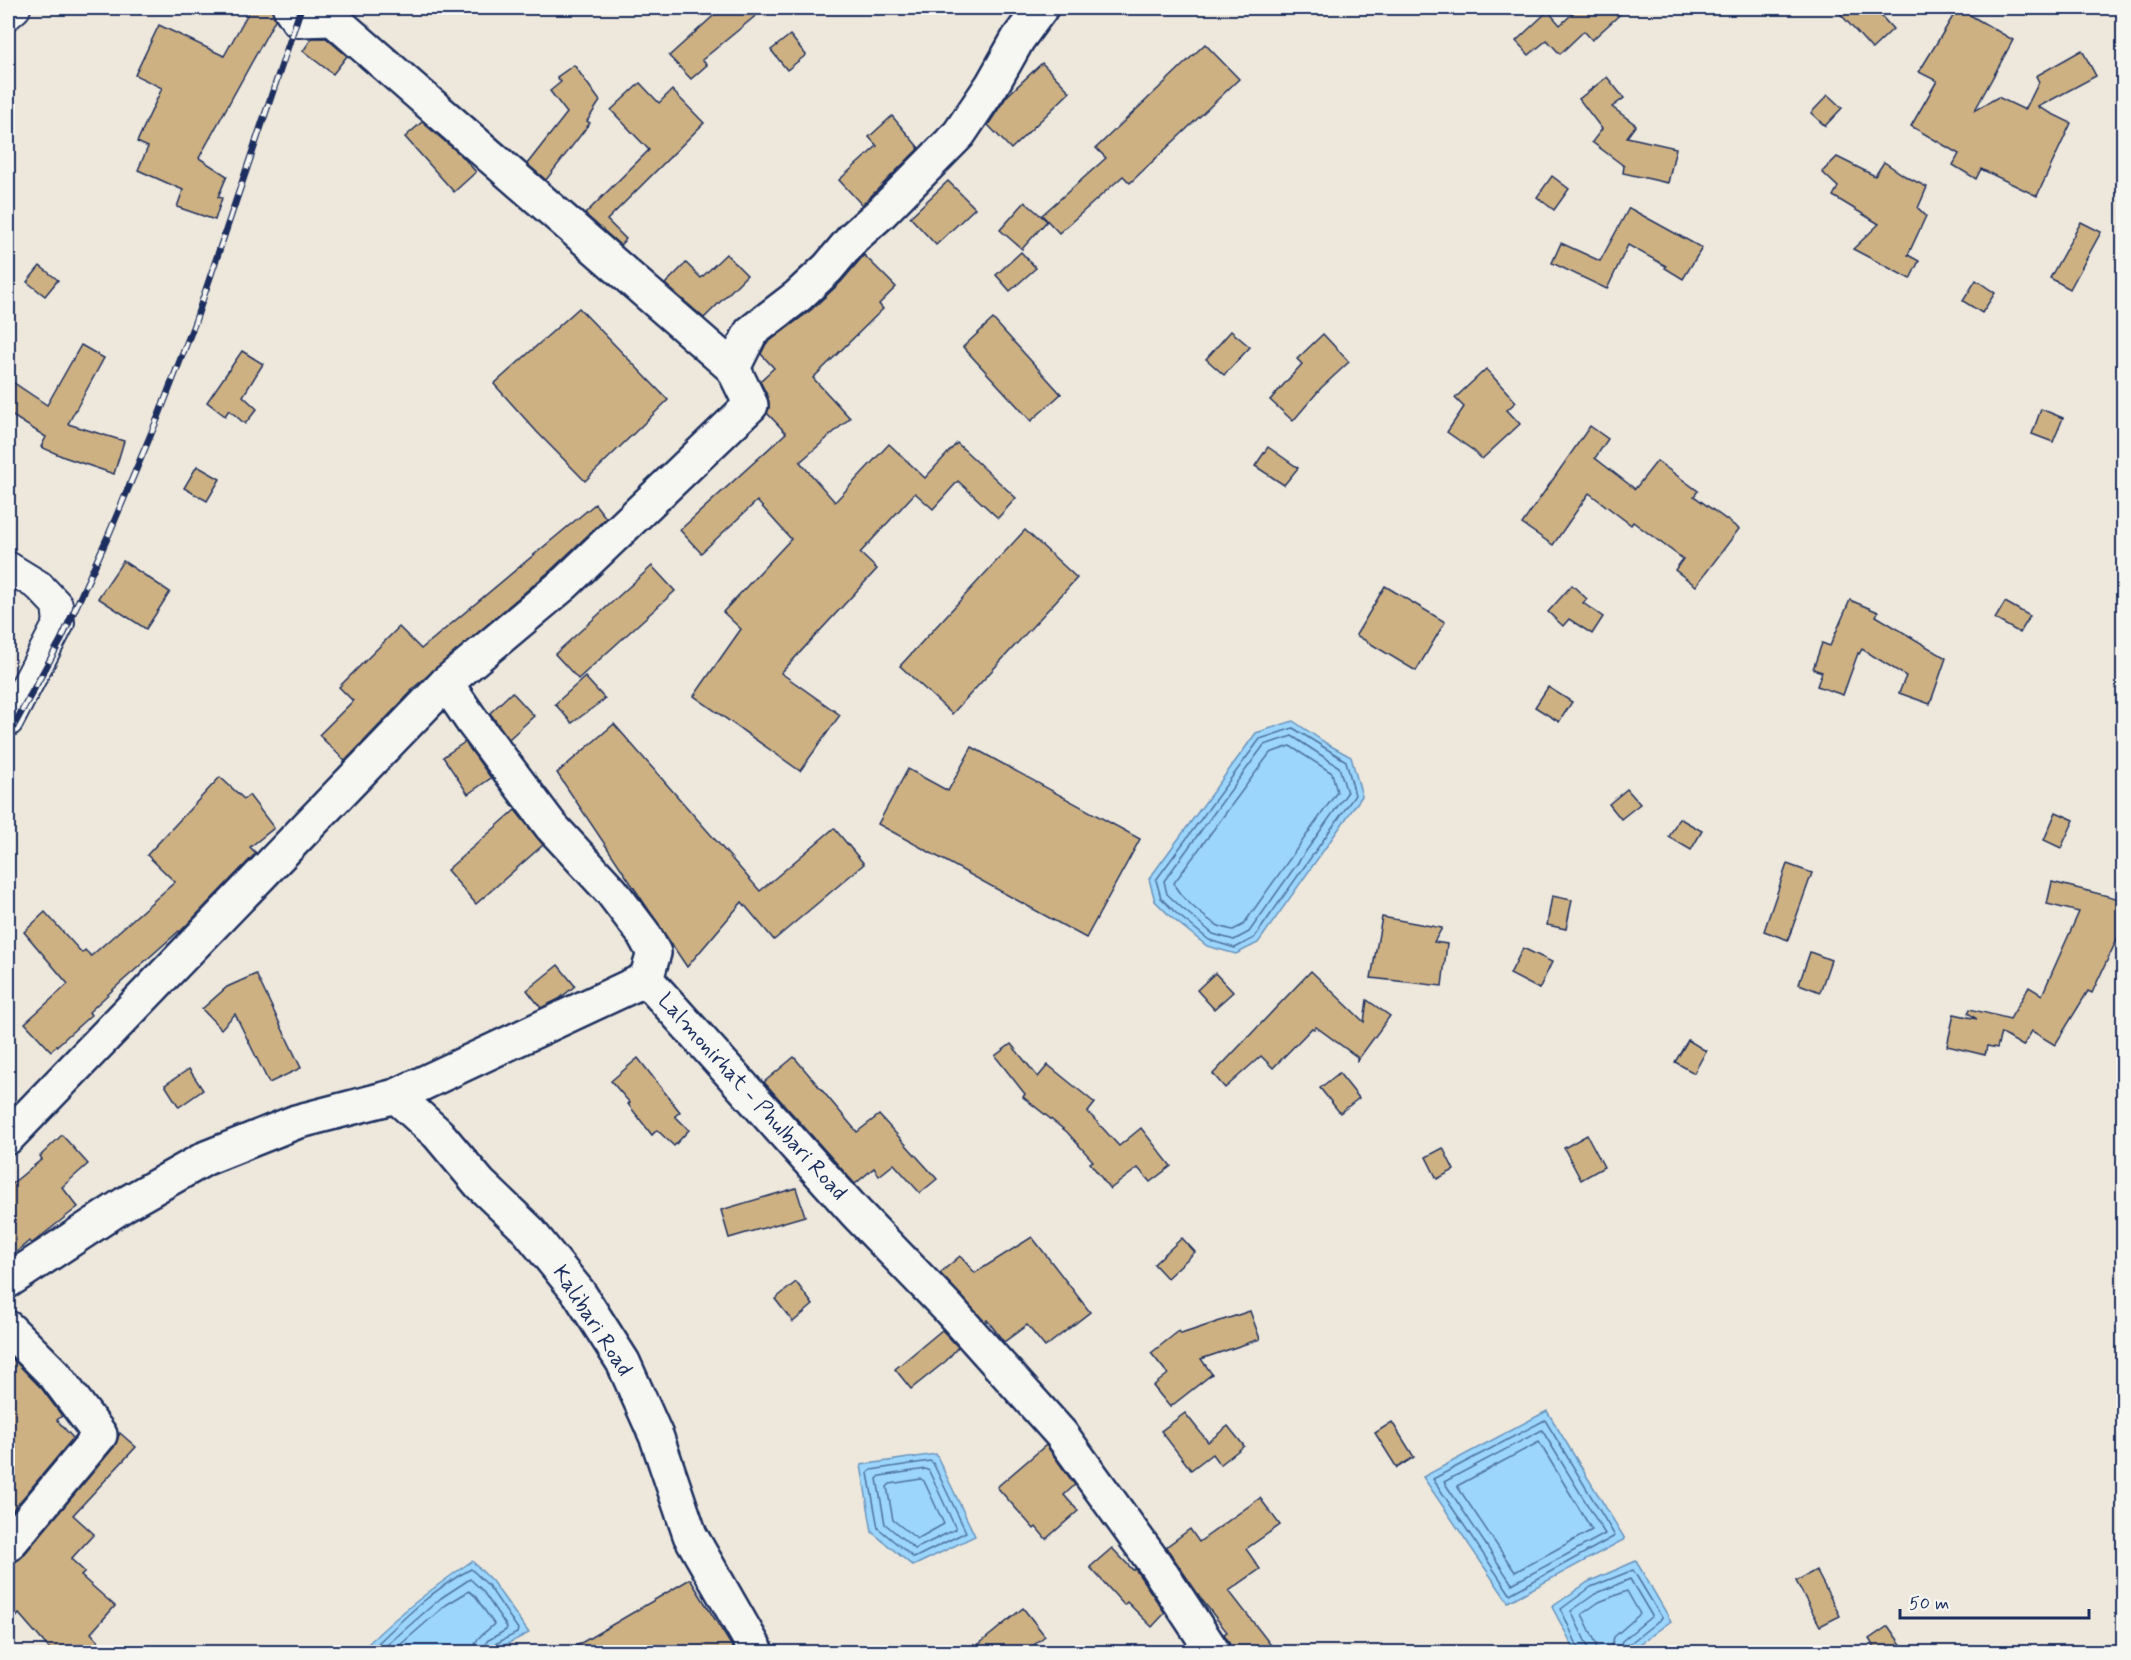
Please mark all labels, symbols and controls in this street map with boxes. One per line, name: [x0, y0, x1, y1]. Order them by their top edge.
street label: Lalmonirhat - Phulbari Road: [651, 987, 853, 1207]
street label: Kalibari Road: [546, 1260, 638, 1382]
scale bar: [1900, 1582, 2089, 1620]
text: 50 m: [1909, 1592, 1949, 1616]

